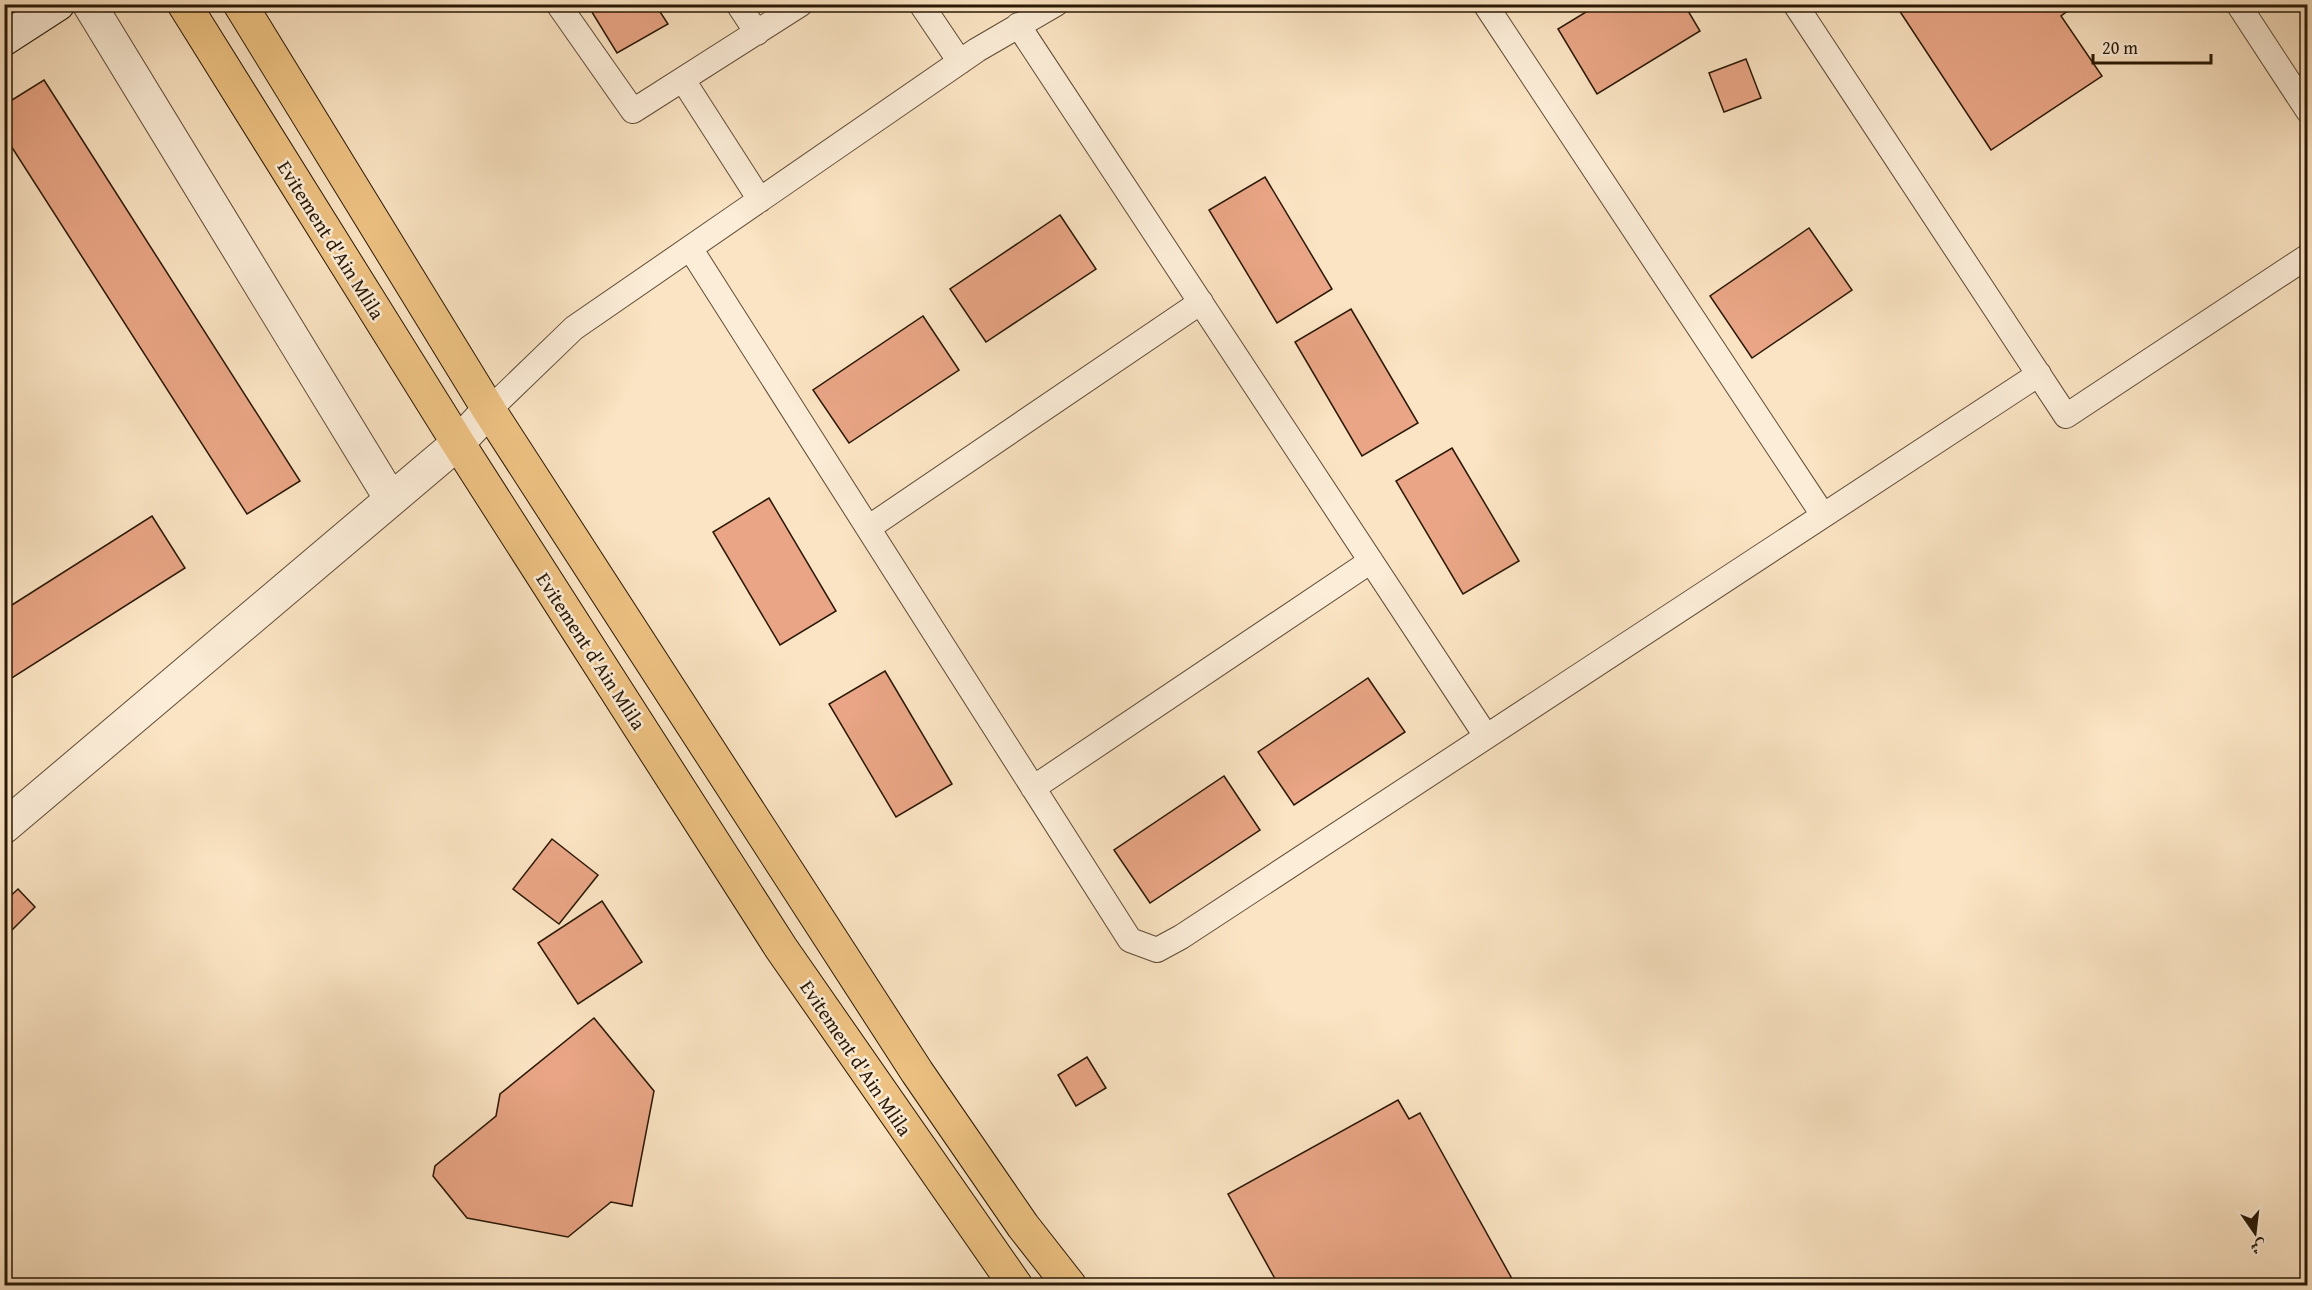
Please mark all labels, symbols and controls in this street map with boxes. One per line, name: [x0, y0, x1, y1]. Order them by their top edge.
scale bar: [2093, 27, 2212, 65]
text: 20 m: [2102, 34, 2138, 61]
street label: Evitement d'Ain Mlila: [271, 155, 392, 325]
street label: Evitement d'Ain Mlila: [530, 566, 654, 736]
street label: Evitement d'Ain Mlila: [793, 974, 920, 1142]
north arrow: [2225, 1203, 2285, 1263]
text: ش: [2248, 1234, 2269, 1261]

